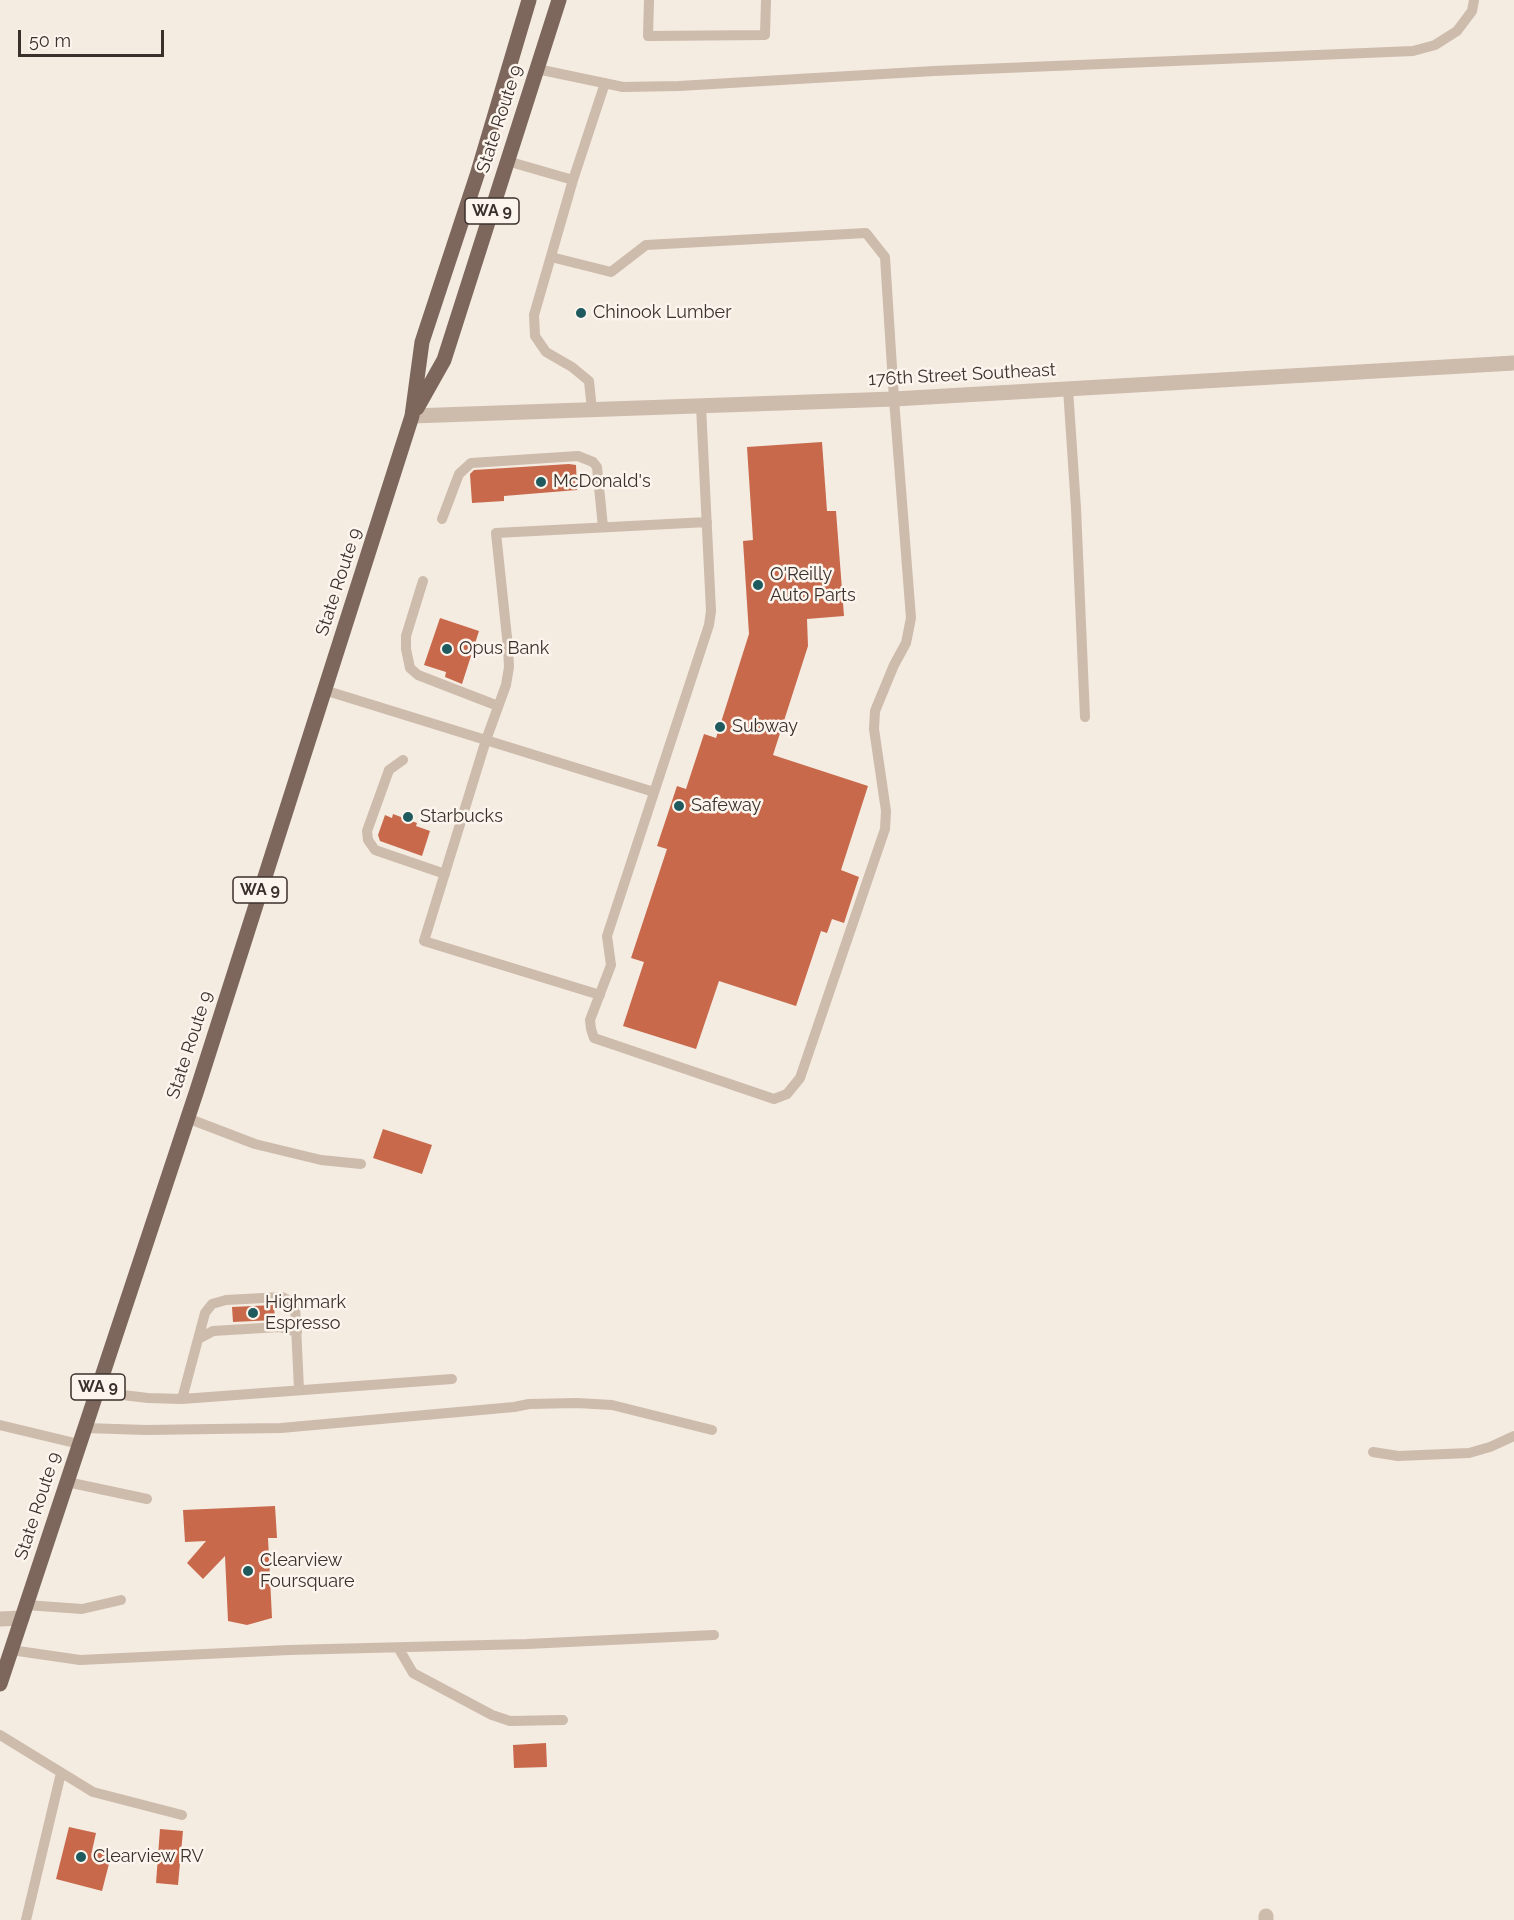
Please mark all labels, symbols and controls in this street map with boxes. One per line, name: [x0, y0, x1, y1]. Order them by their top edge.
scale bar: [21, 18, 166, 56]
text: 50 m: [29, 30, 71, 51]
street label: State Route 9: [472, 62, 528, 176]
road number: WA 9: [465, 198, 519, 224]
place label: Chinook Lumber: [593, 302, 731, 324]
marker: Chinook Lumber: [574, 306, 588, 320]
street label: 176th Street Southeast: [868, 359, 1056, 391]
place label: McDonald's: [553, 471, 651, 493]
marker: McDonald's: [534, 475, 548, 489]
street label: State Route 9: [311, 525, 367, 639]
place label: O'Reilly Auto Parts: [770, 564, 856, 606]
marker: O'Reilly Auto Parts: [751, 578, 765, 592]
place label: Opus Bank: [459, 638, 549, 660]
marker: Opus Bank: [440, 642, 454, 656]
place label: Subway: [732, 716, 798, 738]
marker: Subway: [713, 720, 727, 734]
place label: Safeway: [691, 795, 761, 817]
marker: Safeway: [672, 799, 686, 813]
place label: Starbucks: [420, 806, 503, 828]
marker: Starbucks: [401, 810, 415, 824]
road number: WA 9: [233, 877, 287, 903]
street label: State Route 9: [162, 988, 218, 1102]
place label: Highmark Espresso: [265, 1292, 346, 1334]
marker: Highmark Espresso: [246, 1306, 260, 1320]
road number: WA 9: [71, 1374, 125, 1400]
street label: State Route 9: [10, 1449, 66, 1563]
place label: Clearview Foursquare: [260, 1550, 355, 1592]
marker: Clearview Foursquare: [241, 1564, 255, 1578]
place label: Clearview RV: [93, 1846, 204, 1868]
marker: Clearview RV: [74, 1850, 88, 1864]

